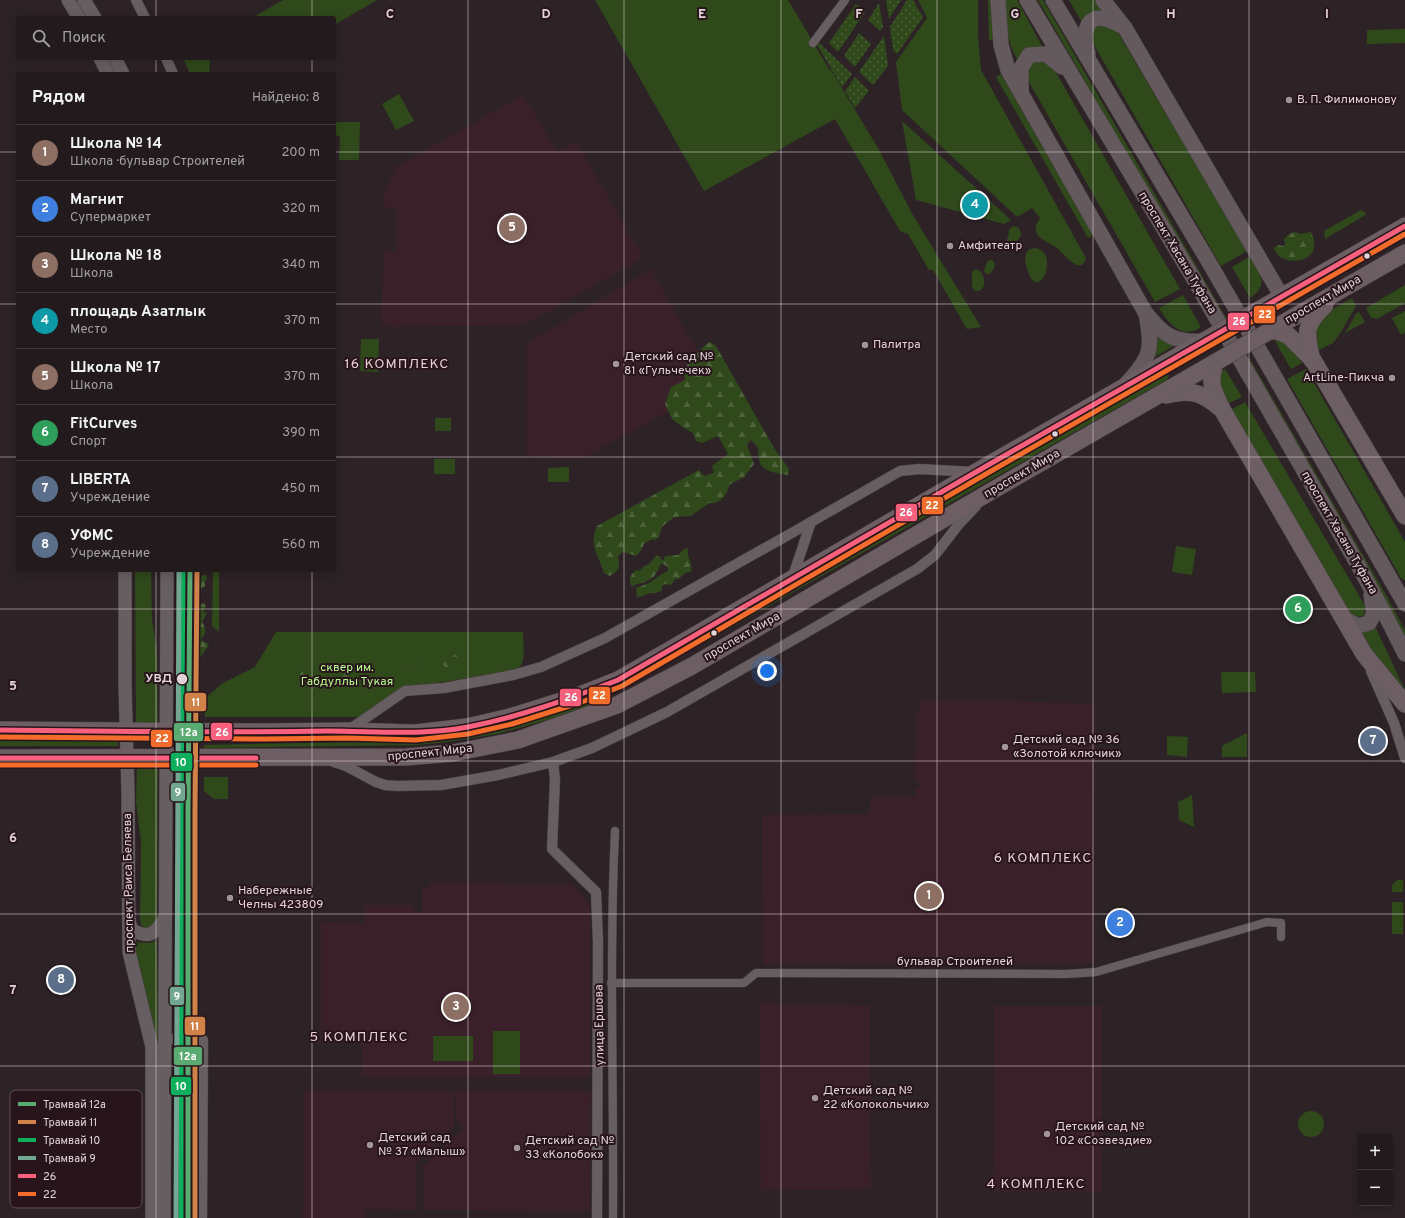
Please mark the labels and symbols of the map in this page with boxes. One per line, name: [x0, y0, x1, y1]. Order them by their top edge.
text: C: [386, 7, 394, 23]
text: D: [541, 7, 551, 23]
text: E: [698, 7, 706, 23]
text: F: [855, 7, 863, 23]
text: G: [1011, 7, 1020, 23]
text: H: [1166, 7, 1176, 23]
text: I: [1325, 7, 1329, 23]
place label: В. П. Филимонову: [1297, 92, 1397, 108]
marker: В. П. Филимонову: [1284, 95, 1294, 105]
street label: проспект Хасана Туфана: [1134, 189, 1220, 317]
pin: 4: [962, 190, 988, 220]
pin: 5: [499, 213, 525, 243]
place label: Амфитеатр: [958, 238, 1022, 254]
marker: Амфитеатр: [945, 241, 955, 251]
unlabelled marker: [1362, 251, 1372, 261]
street label: проспект Мира: [1282, 272, 1364, 328]
line badge: 22: [1253, 305, 1276, 324]
text: 22: [1258, 308, 1272, 322]
line badge: 26: [1227, 312, 1250, 331]
text: 26: [1232, 315, 1246, 329]
place label: Палитра: [873, 337, 921, 353]
marker: Палитра: [860, 340, 870, 350]
place label: Детский сад № 81 «Гульчечек»: [624, 349, 714, 379]
district label: 16 КОМПЛЕКС: [345, 356, 449, 373]
marker: Детский сад № 81 «Гульчечек»: [611, 359, 621, 369]
place label: ArtLine-Пикча: [1303, 370, 1384, 386]
marker: ArtLine-Пикча: [1387, 373, 1397, 383]
unlabelled marker: [1050, 429, 1060, 439]
street label: проспект Мира: [981, 446, 1063, 502]
street label: проспект Хасана Туфана: [1297, 468, 1381, 598]
line badge: 22: [921, 496, 944, 515]
text: 22: [925, 499, 939, 513]
line badge: 26: [895, 503, 918, 522]
text: 26: [899, 506, 913, 520]
pin: 6: [1285, 594, 1311, 624]
street label: проспект Мира: [701, 609, 783, 665]
unlabelled marker: [709, 628, 719, 638]
park label: сквер им. Габдуллы Тукая: [301, 660, 393, 690]
your location: [757, 661, 777, 681]
place label: УВД: [145, 671, 172, 687]
marker: УВД: [175, 672, 189, 686]
text: 5: [9, 679, 17, 695]
line badge: 22: [588, 686, 611, 705]
line badge: 26: [559, 688, 582, 707]
text: 22: [592, 689, 606, 703]
text: 26: [564, 691, 578, 705]
line badge: 11: [184, 692, 207, 712]
text: 11: [192, 696, 200, 710]
line badge: 12а: [173, 722, 204, 742]
line badge: 26: [210, 722, 233, 741]
text: 12а: [180, 726, 198, 740]
text: 26: [215, 726, 229, 740]
pin: 7: [1360, 726, 1386, 756]
line badge: 22: [150, 729, 173, 748]
text: 22: [155, 732, 169, 746]
place label: Детский сад № 36 «Золотой ключик»: [1013, 732, 1121, 762]
street label: проспект Мира: [387, 741, 473, 765]
marker: Детский сад № 36 «Золотой ключик»: [1000, 742, 1010, 752]
line badge: 10: [170, 752, 193, 772]
text: 10: [175, 756, 187, 770]
line badge: 9: [170, 782, 186, 802]
text: 9: [175, 786, 182, 800]
street label: проспект Раиса Беляева: [120, 813, 138, 953]
text: 6: [9, 831, 17, 847]
district label: 6 КОМПЛЕКС: [994, 850, 1092, 867]
pin: 1: [916, 881, 942, 911]
place label: Набережные Челны 423809: [238, 883, 324, 913]
marker: Набережные Челны 423809: [225, 893, 235, 903]
pin: 2: [1107, 908, 1133, 938]
street label: бульвар Строителей: [897, 954, 1013, 970]
pin: 8: [48, 965, 74, 995]
text: 7: [10, 983, 17, 999]
street label: улица Ершова: [591, 984, 609, 1066]
line badge: 9: [169, 986, 185, 1006]
text: 9: [174, 990, 181, 1004]
pin: 3: [443, 992, 469, 1022]
line badge: 11: [184, 1016, 206, 1036]
text: 11: [191, 1020, 199, 1034]
district label: 5 КОМПЛЕКС: [310, 1029, 408, 1046]
line badge: 12а: [173, 1046, 203, 1066]
text: 12а: [179, 1050, 197, 1064]
line badge: 10: [170, 1076, 192, 1096]
text: 10: [175, 1080, 187, 1094]
place label: Детский сад № 22 «Колокольчик»: [823, 1083, 929, 1113]
legend: [10, 1090, 142, 1208]
marker: Детский сад № 22 «Колокольчик»: [810, 1093, 820, 1103]
text: Трамвай 12а: [43, 1098, 106, 1112]
text: Трамвай 11: [43, 1116, 97, 1130]
place label: Детский сад № 102 «Созвездие»: [1055, 1119, 1152, 1149]
marker: Детский сад № 102 «Созвездие»: [1042, 1129, 1052, 1139]
place label: Детский сад № 37 «Малыш»: [378, 1130, 465, 1160]
place label: Детский сад № 33 «Колобок»: [525, 1133, 615, 1163]
text: Трамвай 10: [43, 1134, 100, 1148]
marker: Детский сад № 37 «Малыш»: [365, 1140, 375, 1150]
marker: Детский сад № 33 «Колобок»: [512, 1143, 522, 1153]
text: Трамвай 9: [43, 1152, 96, 1166]
text: 26: [43, 1170, 56, 1184]
district label: 4 КОМПЛЕКС: [987, 1176, 1085, 1193]
text: 22: [43, 1188, 56, 1202]

